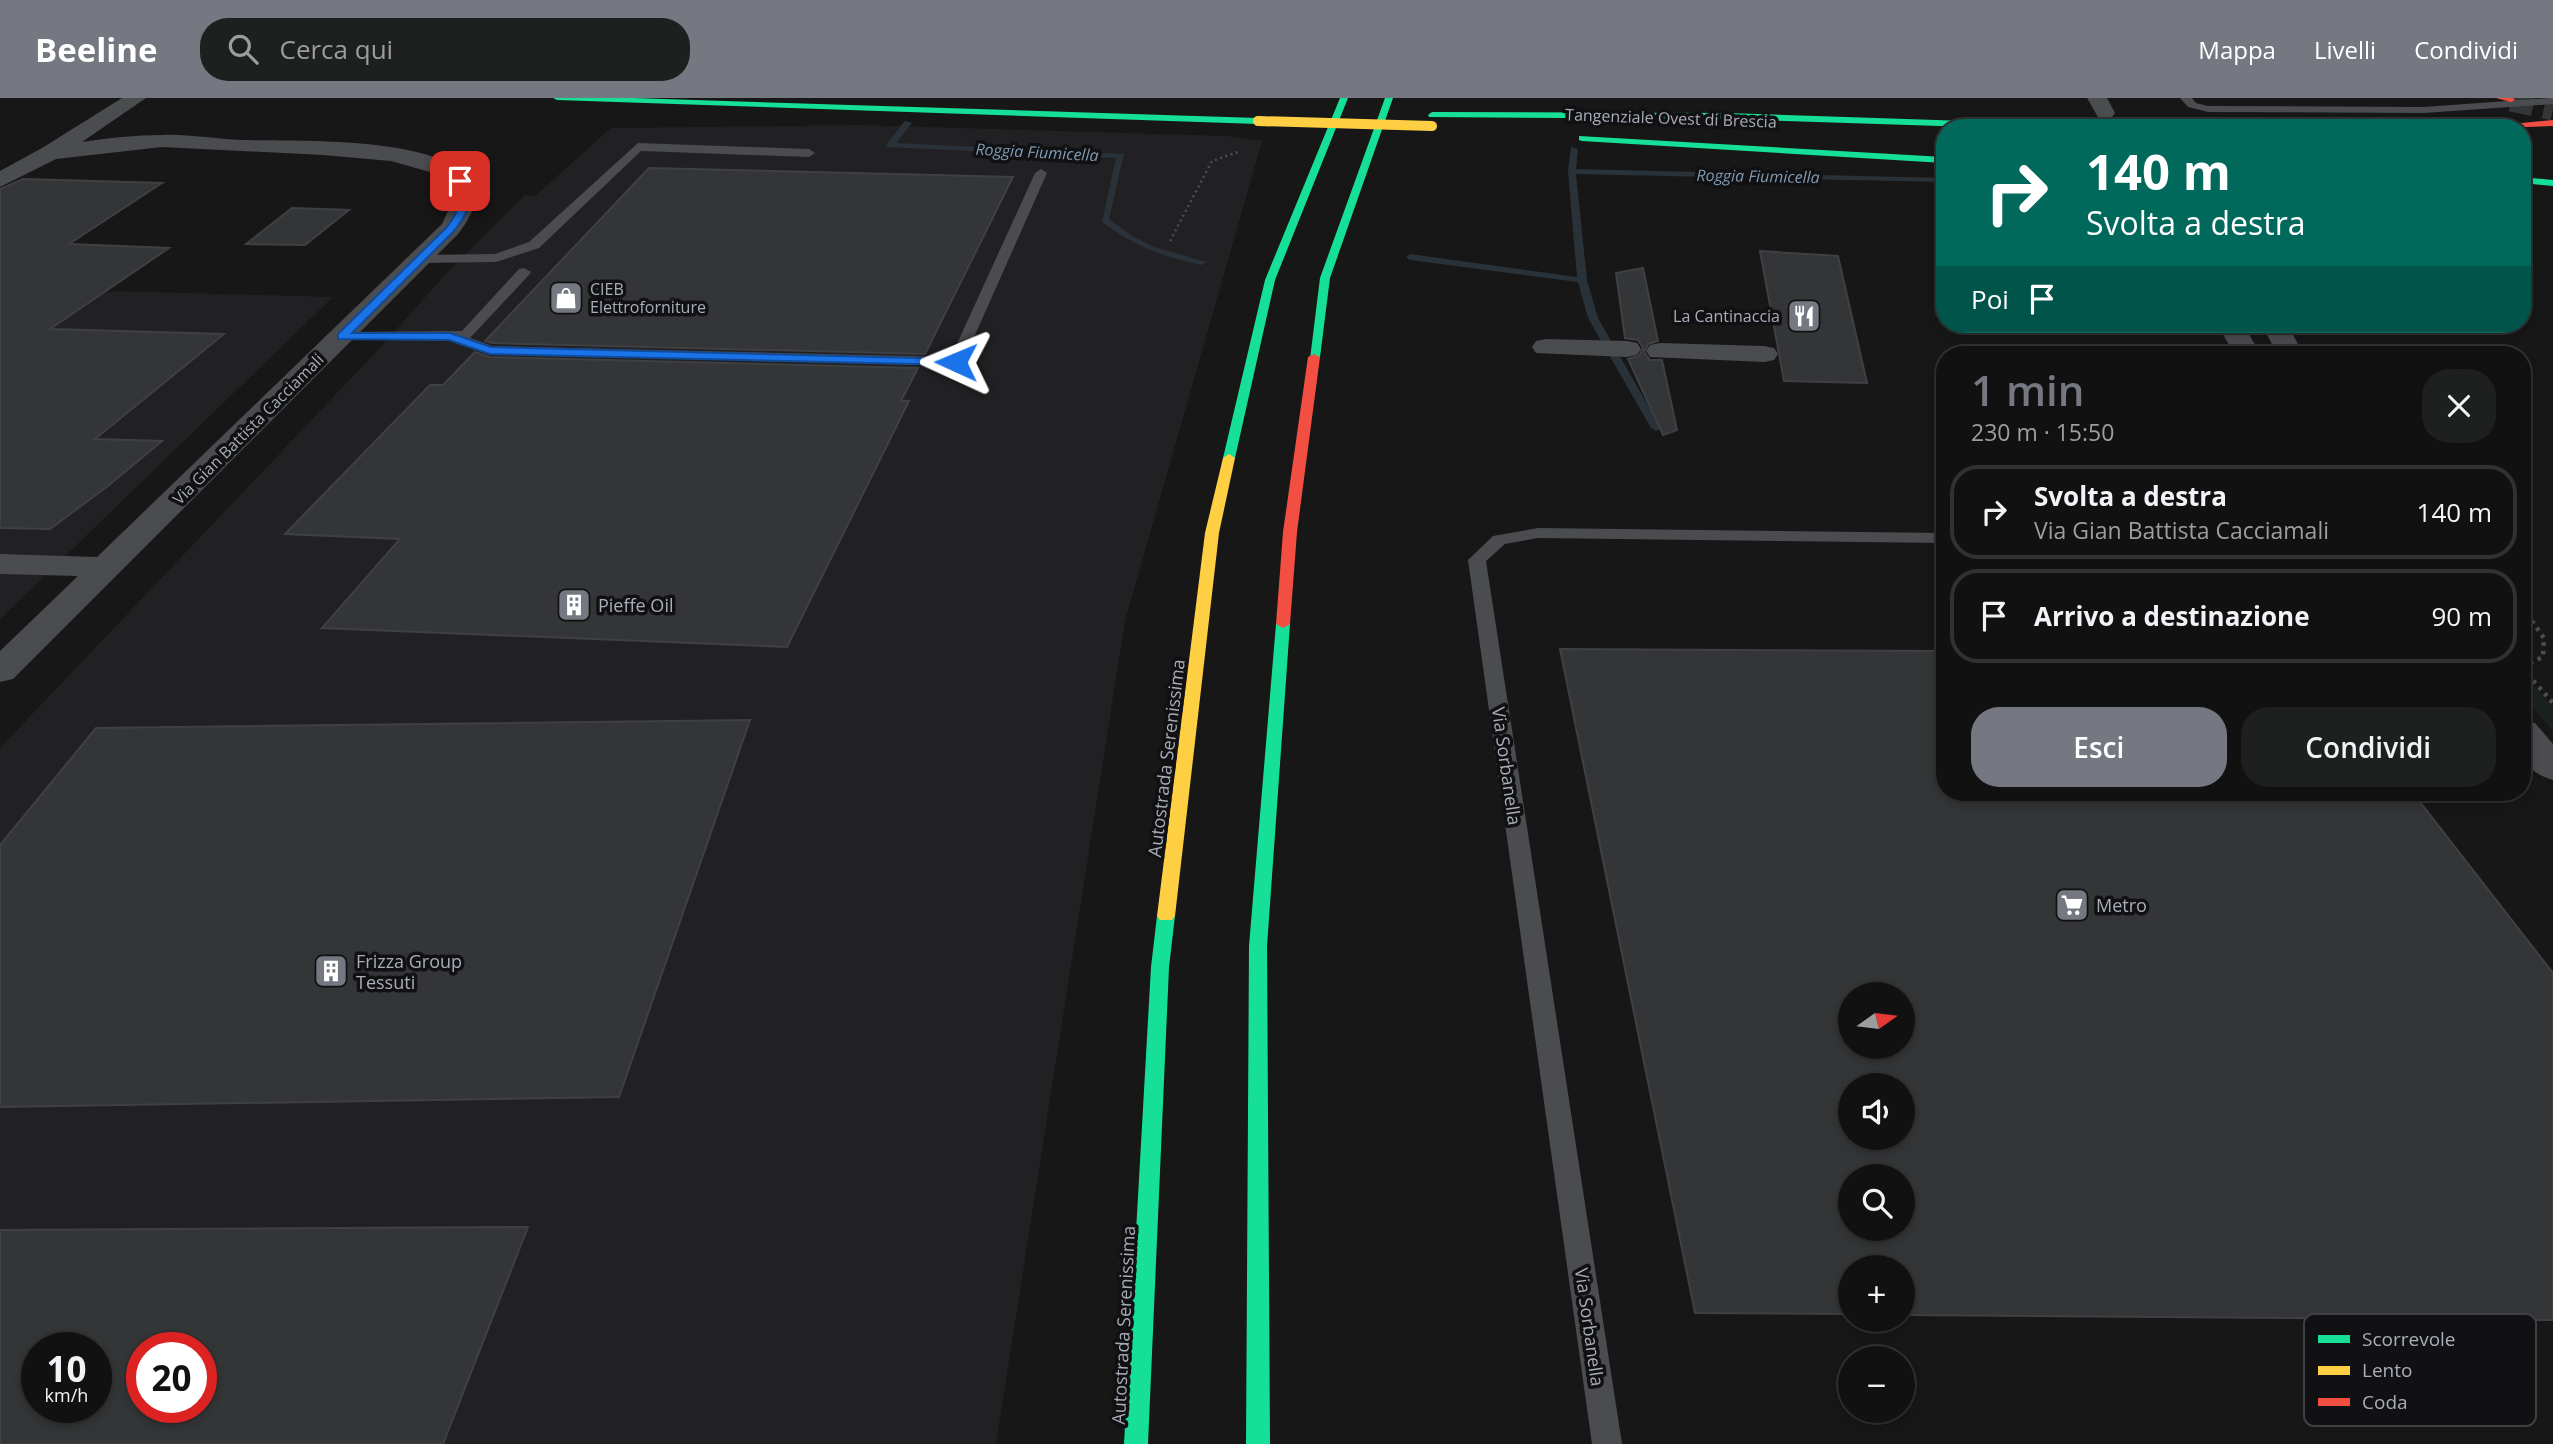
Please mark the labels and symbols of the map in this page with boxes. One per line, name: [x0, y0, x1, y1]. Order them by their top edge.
street label: Tangenziale Ovest di Brescia: [1565, 103, 1777, 133]
water label: Roggia Fiumicella: [975, 138, 1099, 166]
pin: [430, 151, 490, 211]
water label: Roggia Fiumicella: [1696, 164, 1820, 188]
place label: CIEB Elettroforniture: [590, 278, 706, 318]
shop icon: CIEB Elettroforniture: [547, 279, 585, 317]
restaurant icon: La Cantinaccia: [1785, 297, 1823, 335]
place label: La Cantinaccia: [1673, 305, 1780, 327]
position arrow: [919, 325, 993, 399]
street label: Via Gian Battista Cacciamali: [168, 349, 328, 509]
building icon: Pieffe Oil: [555, 586, 593, 624]
place label: Pieffe Oil: [598, 593, 673, 617]
street label: Autostrada Serenissima: [1142, 658, 1190, 858]
street label: Via Sorbanella: [1487, 705, 1527, 827]
supermarket icon: Metro: [2053, 886, 2091, 924]
place label: Metro: [2096, 893, 2147, 917]
place label: Frizza Group Tessuti: [356, 949, 462, 994]
building icon: Frizza Group Tessuti: [312, 952, 350, 990]
north arrow: [1838, 982, 1914, 1059]
street label: Autostrada Serenissima: [1106, 1225, 1140, 1425]
street label: Via Sorbanella: [1570, 1266, 1610, 1388]
legend: [2304, 1314, 2536, 1426]
text: Scorrevole: [2362, 1326, 2456, 1352]
speed limit sign: 20: [126, 1332, 217, 1423]
text: Lento: [2362, 1357, 2412, 1383]
text: Coda: [2362, 1389, 2408, 1415]

